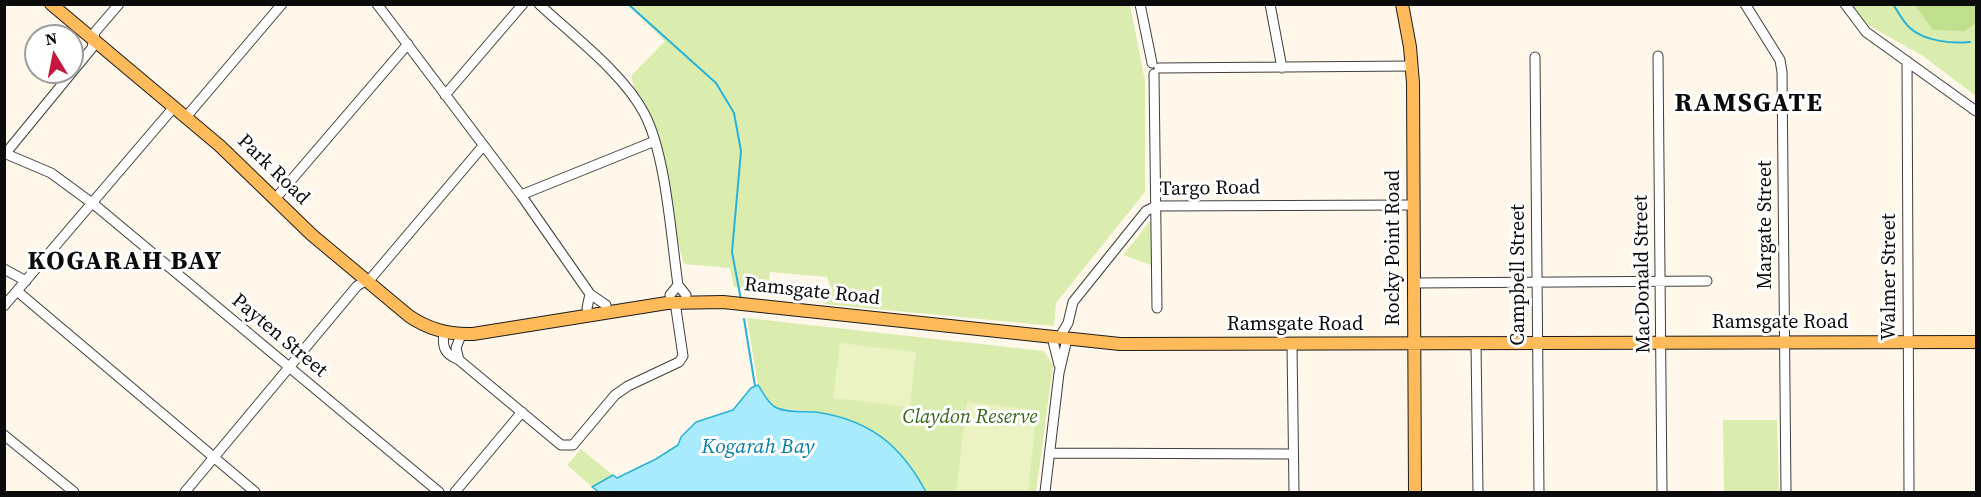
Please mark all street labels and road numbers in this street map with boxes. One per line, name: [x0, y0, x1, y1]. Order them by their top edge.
street label: Park Road: [232, 130, 314, 210]
street label: Margate Street: [1754, 160, 1778, 290]
street label: Rocky Point Road: [1382, 170, 1406, 326]
street label: Targo Road: [1159, 176, 1261, 202]
street label: MacDonald Street: [1630, 195, 1656, 353]
street label: Campbell Street: [1507, 204, 1531, 346]
street label: Walmer Street: [1878, 213, 1902, 341]
street label: Ramsgate Road: [743, 273, 881, 311]
street label: Payten Street: [226, 289, 332, 383]
street label: Ramsgate Road: [1712, 311, 1848, 335]
street label: Ramsgate Road: [1227, 313, 1363, 337]

